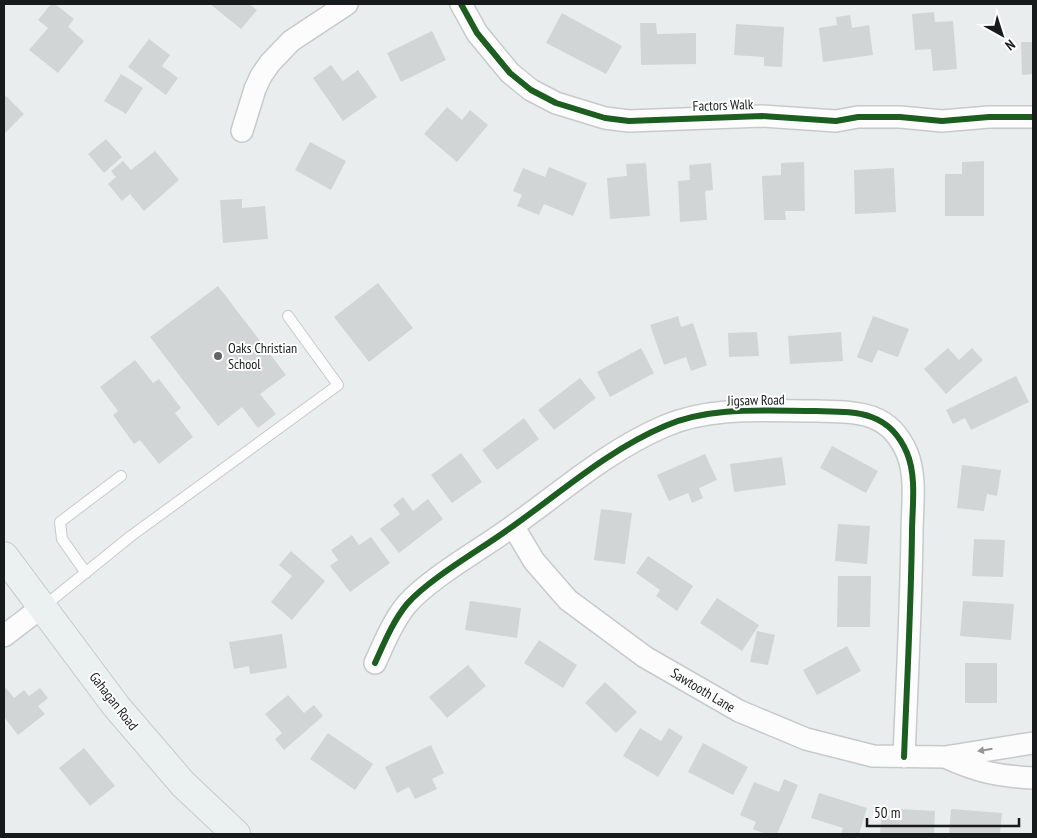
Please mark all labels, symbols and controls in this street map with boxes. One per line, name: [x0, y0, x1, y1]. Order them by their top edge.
north arrow: [977, 10, 1027, 60]
text: N: [1002, 36, 1019, 54]
street label: Factors Walk: [692, 95, 754, 115]
place label: Oaks Christian School: [228, 339, 297, 373]
marker: Oaks Christian School: [212, 350, 224, 362]
street label: Jigsaw Road: [726, 390, 785, 410]
street label: Sawtooth Lane: [668, 664, 739, 716]
street label: Gahagan Road: [86, 668, 142, 734]
one-way arrow: [977, 746, 993, 754]
scale bar: [867, 796, 1020, 828]
text: 50 m: [874, 803, 900, 822]

